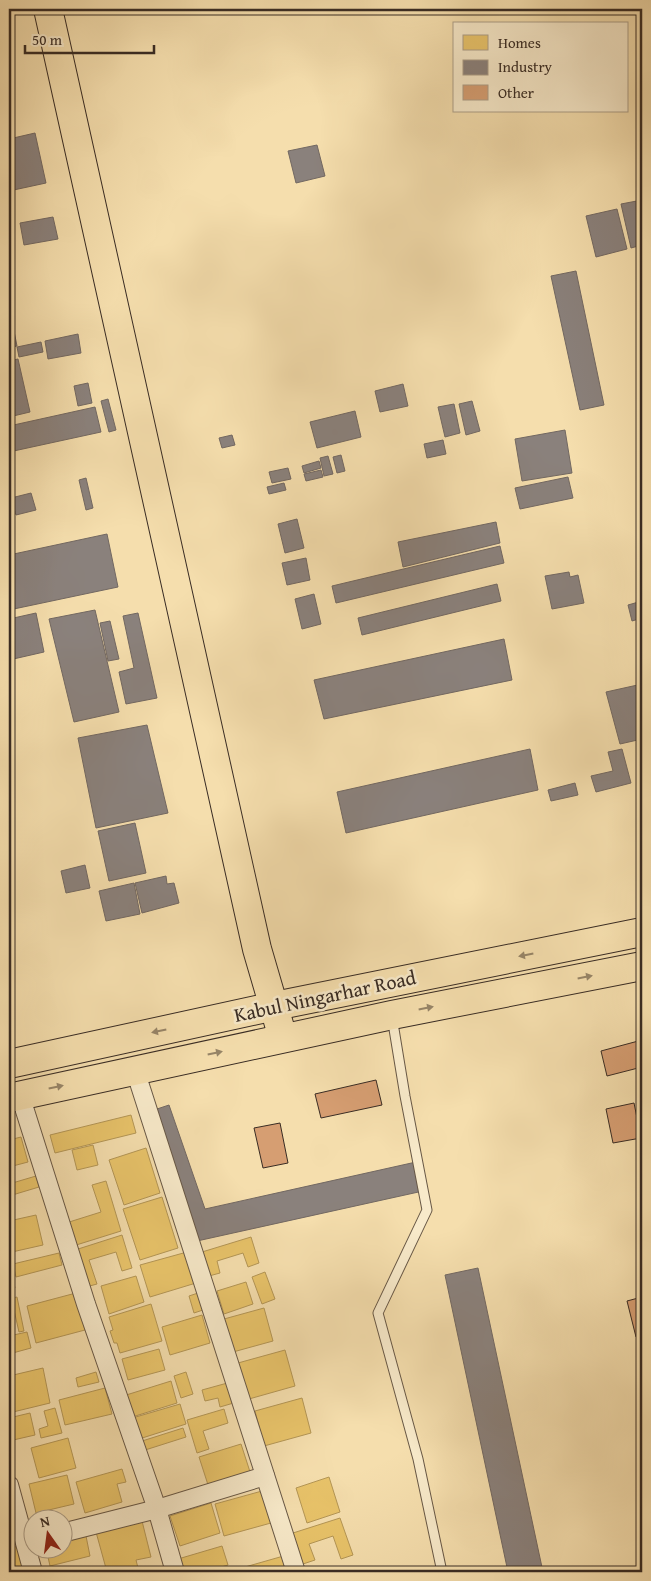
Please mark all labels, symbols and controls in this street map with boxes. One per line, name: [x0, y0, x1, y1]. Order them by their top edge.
scale bar: [25, 22, 154, 54]
legend: [453, 22, 628, 112]
text: 50 m: [32, 29, 63, 50]
text: Homes: [498, 32, 541, 53]
text: Industry: [498, 56, 553, 77]
text: Other: [498, 82, 534, 103]
one-way arrow: [517, 952, 533, 960]
street label: Kabul Ningarhar Road: [231, 962, 419, 1029]
one-way arrow: [577, 973, 593, 981]
one-way arrow: [418, 1004, 434, 1012]
one-way arrow: [152, 1027, 167, 1035]
one-way arrow: [208, 1048, 224, 1056]
one-way arrow: [49, 1083, 64, 1091]
north arrow: [22, 1508, 72, 1558]
text: N: [38, 1510, 52, 1532]

